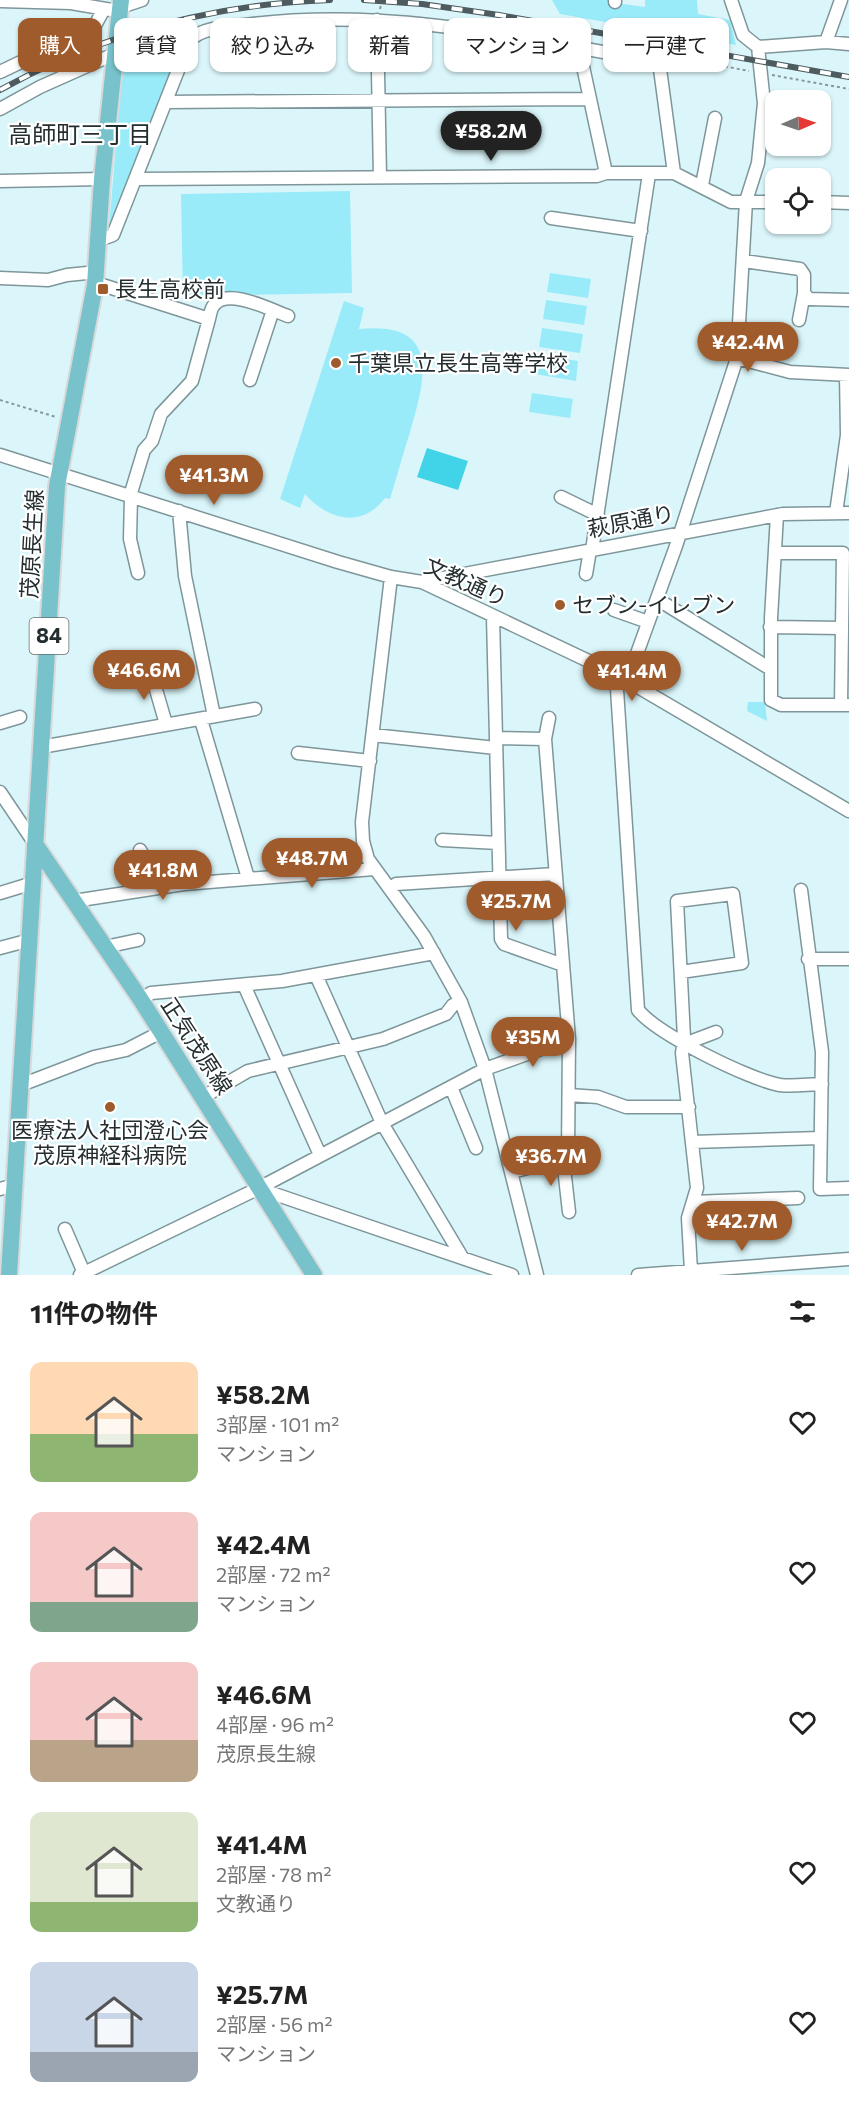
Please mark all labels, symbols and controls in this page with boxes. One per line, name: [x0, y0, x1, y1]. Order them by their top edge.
chip: 購入: [18, 18, 102, 72]
chip: 賃貸: [114, 18, 198, 72]
chip: 絞り込み: [210, 18, 336, 72]
chip: 新着: [348, 18, 432, 72]
chip: マンション: [444, 18, 591, 72]
chip: 一戸建て: [603, 18, 729, 72]
north arrow: [765, 90, 831, 156]
map controls: [765, 90, 831, 234]
pin: ¥58.2M: [442, 111, 540, 162]
text: ¥58.2M: [455, 118, 527, 142]
district label: 高師町三丁目: [8, 119, 152, 148]
button: locate: [765, 168, 831, 234]
place label: 長生高校前: [115, 275, 225, 302]
marker: 長生高校前: [96, 282, 110, 296]
pin: ¥42.4M: [699, 322, 797, 373]
text: ¥42.4M: [711, 329, 785, 353]
place label: 千葉県立長生高等学校: [348, 349, 568, 376]
marker: 千葉県立長生高等学校: [329, 356, 343, 370]
pin: ¥41.3M: [165, 455, 263, 506]
text: ¥41.3M: [179, 462, 249, 486]
street label: 茂原長生線: [15, 488, 48, 600]
street label: 萩原通り: [585, 499, 677, 542]
street label: 文教通り: [421, 551, 512, 612]
place label: セブン-イレブン: [572, 591, 735, 618]
marker: セブン-イレブン: [553, 598, 567, 612]
road number: 84: [29, 618, 68, 654]
pin: ¥46.6M: [95, 650, 193, 701]
pin: ¥41.4M: [583, 651, 681, 702]
text: ¥46.6M: [107, 657, 181, 681]
text: ¥41.4M: [597, 658, 667, 682]
pin: ¥48.7M: [263, 838, 361, 889]
text: ¥48.7M: [276, 845, 348, 869]
pin: ¥41.8M: [114, 850, 212, 901]
text: ¥41.8M: [128, 857, 198, 881]
pin: ¥25.7M: [467, 881, 565, 932]
text: ¥25.7M: [481, 888, 552, 912]
street label: 正気茂原線: [156, 992, 239, 1099]
pin: ¥35M: [497, 1017, 569, 1068]
text: ¥35M: [505, 1024, 561, 1048]
marker: 医療法人社団澄心会 茂原神経科病院: [103, 1100, 117, 1114]
place label: 医療法人社団澄心会 茂原神経科病院: [11, 1116, 209, 1168]
pin: ¥36.7M: [502, 1136, 600, 1187]
text: ¥36.7M: [515, 1143, 587, 1167]
pin: ¥42.7M: [693, 1201, 791, 1252]
text: ¥42.7M: [706, 1208, 778, 1232]
icon: filters: [786, 1295, 819, 1328]
text: 11件の物件: [30, 1297, 158, 1328]
text: ¥58.2M: [216, 1378, 311, 1409]
icon: home: [78, 1386, 150, 1458]
icon: heart: [786, 1406, 819, 1439]
text: 3部屋 · 101 m²: [216, 1412, 339, 1436]
text: マンション: [216, 1441, 316, 1465]
text: ¥42.4M: [216, 1528, 311, 1559]
icon: home: [78, 1536, 150, 1608]
icon: heart: [786, 1556, 819, 1589]
text: 2部屋 · 72 m²: [216, 1562, 330, 1586]
text: マンション: [216, 1591, 316, 1615]
text: ¥46.6M: [216, 1678, 312, 1709]
icon: home: [78, 1686, 150, 1758]
icon: heart: [786, 1706, 819, 1739]
text: 4部屋 · 96 m²: [216, 1712, 334, 1736]
text: 茂原長生線: [216, 1741, 316, 1765]
text: ¥41.4M: [216, 1828, 308, 1859]
icon: home: [78, 1836, 150, 1908]
icon: heart: [786, 1856, 819, 1889]
text: 2部屋 · 78 m²: [216, 1862, 331, 1886]
text: 文教通り: [216, 1891, 296, 1915]
text: ¥25.7M: [216, 1978, 308, 2009]
icon: home: [78, 1986, 150, 2058]
icon: heart: [786, 2006, 819, 2039]
text: 2部屋 · 56 m²: [216, 2012, 332, 2036]
text: マンション: [216, 2041, 316, 2065]

